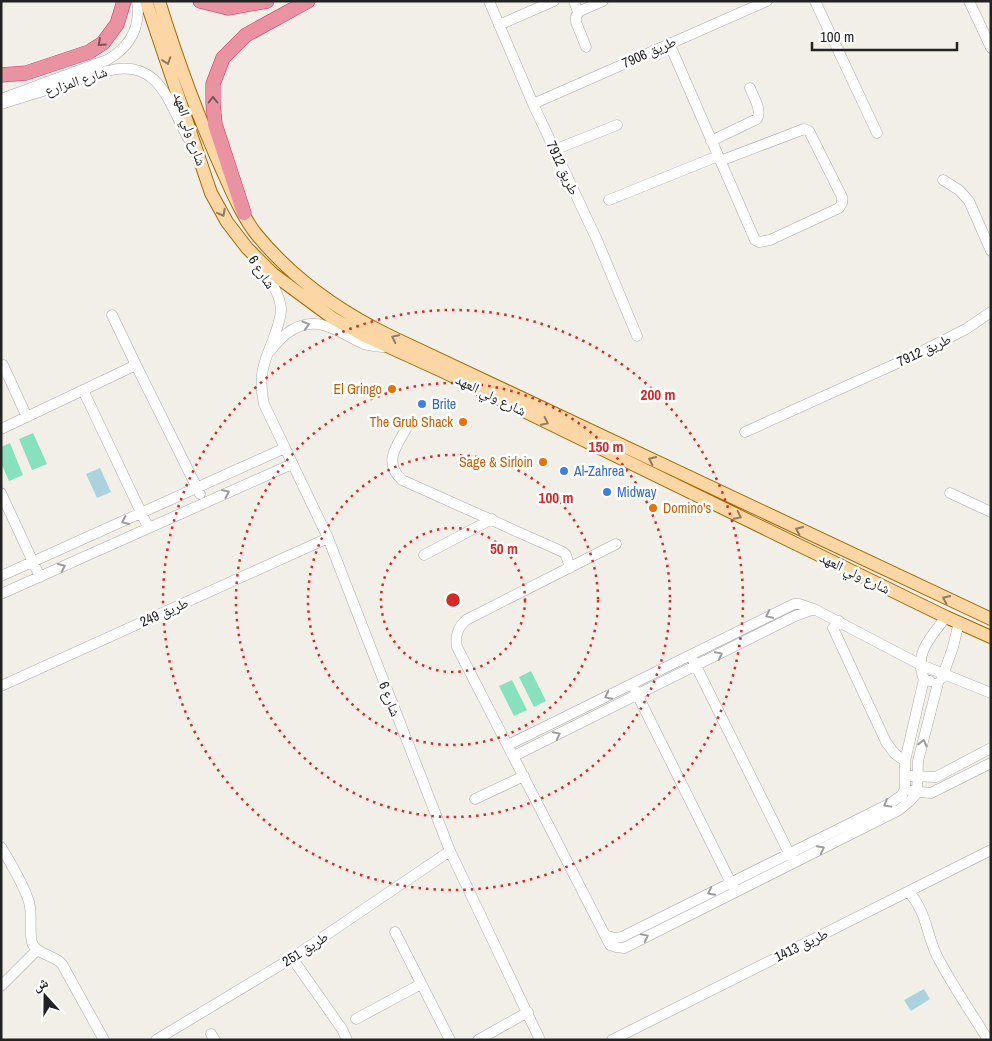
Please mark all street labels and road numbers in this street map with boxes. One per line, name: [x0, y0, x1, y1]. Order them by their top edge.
street label: طريق 7906: [619, 32, 679, 73]
street label: شارع المزارع: [42, 62, 110, 101]
street label: شارع ولي العهد: [167, 90, 210, 169]
street label: طريق 7912: [542, 138, 583, 198]
street label: شارع 6: [244, 252, 279, 293]
street label: طريق 7912: [894, 330, 954, 371]
street label: شارع ولي العهد: [452, 370, 529, 422]
street label: شارع ولي العهد: [816, 548, 893, 600]
street label: طريق 249: [137, 593, 191, 632]
street label: شارع 6: [374, 679, 405, 719]
street label: طريق 1413: [771, 924, 831, 967]
street label: طريق 251: [279, 928, 332, 971]

